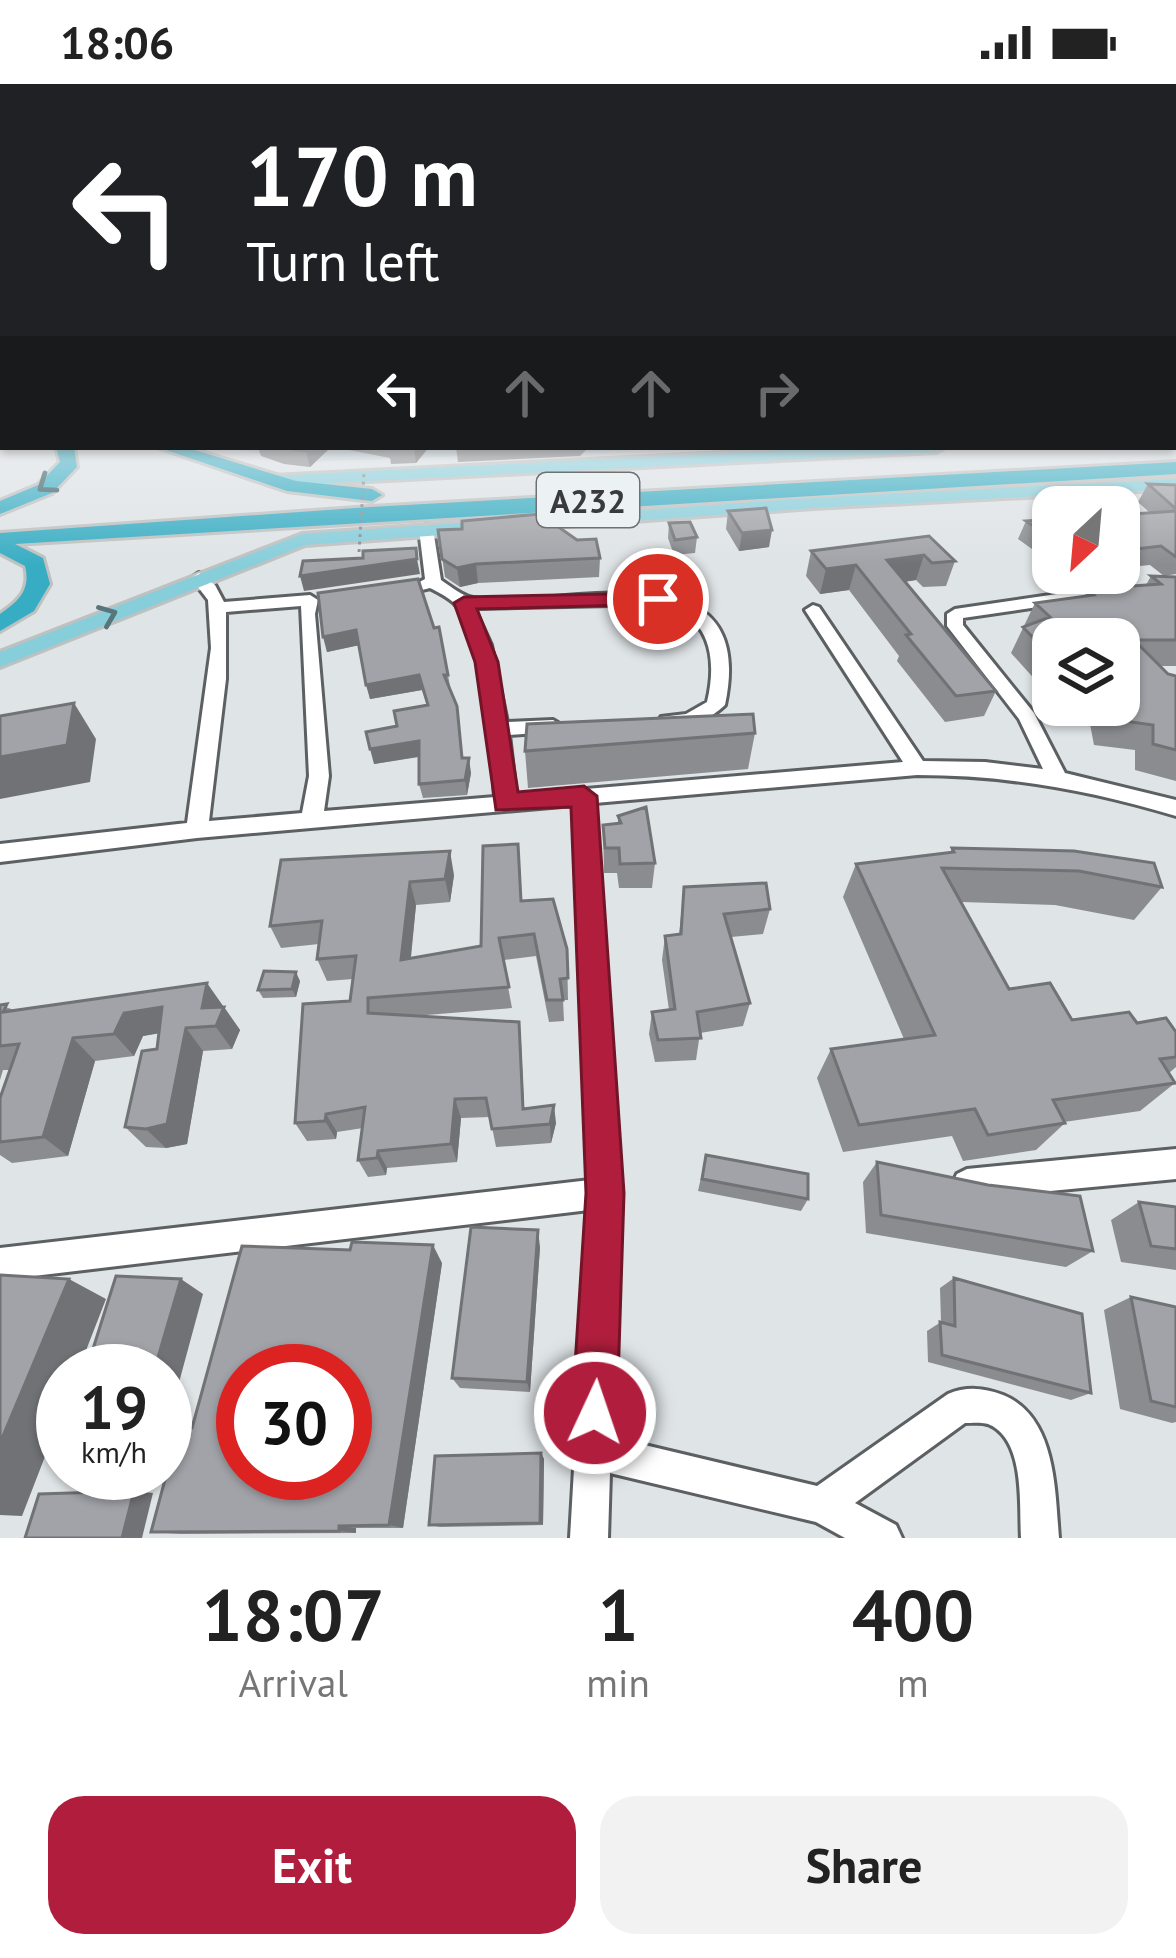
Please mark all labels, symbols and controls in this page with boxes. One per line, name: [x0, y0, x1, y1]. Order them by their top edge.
text: 18:06: [60, 13, 174, 71]
text: 170 m: [246, 120, 478, 229]
icon: left: [48, 132, 204, 288]
text: Turn left: [246, 226, 440, 296]
icon: left: [366, 360, 432, 426]
icon: ahead: [492, 360, 558, 426]
icon: ahead: [618, 360, 684, 426]
icon: right: [744, 360, 810, 426]
one-way arrow: [37, 471, 59, 493]
road number: A232: [537, 473, 639, 527]
north arrow: [1032, 486, 1140, 594]
map controls: [1032, 486, 1140, 726]
pin: [607, 548, 709, 650]
icon: arrive: [625, 566, 691, 632]
one-way arrow: [97, 605, 118, 629]
button: layers: [1032, 618, 1140, 726]
speed limit sign: 30: [216, 1344, 372, 1500]
position arrow: [532, 1350, 658, 1476]
text: 19: [80, 1368, 148, 1446]
text: km/h: [81, 1432, 147, 1471]
text: 18:07: [202, 1568, 385, 1661]
text: 1: [598, 1568, 639, 1661]
text: 400: [852, 1568, 974, 1661]
text: Arrival: [239, 1657, 348, 1708]
text: min: [586, 1657, 650, 1708]
text: m: [897, 1657, 929, 1708]
button: Exit: [48, 1796, 576, 1934]
button: Share: [600, 1796, 1128, 1934]

